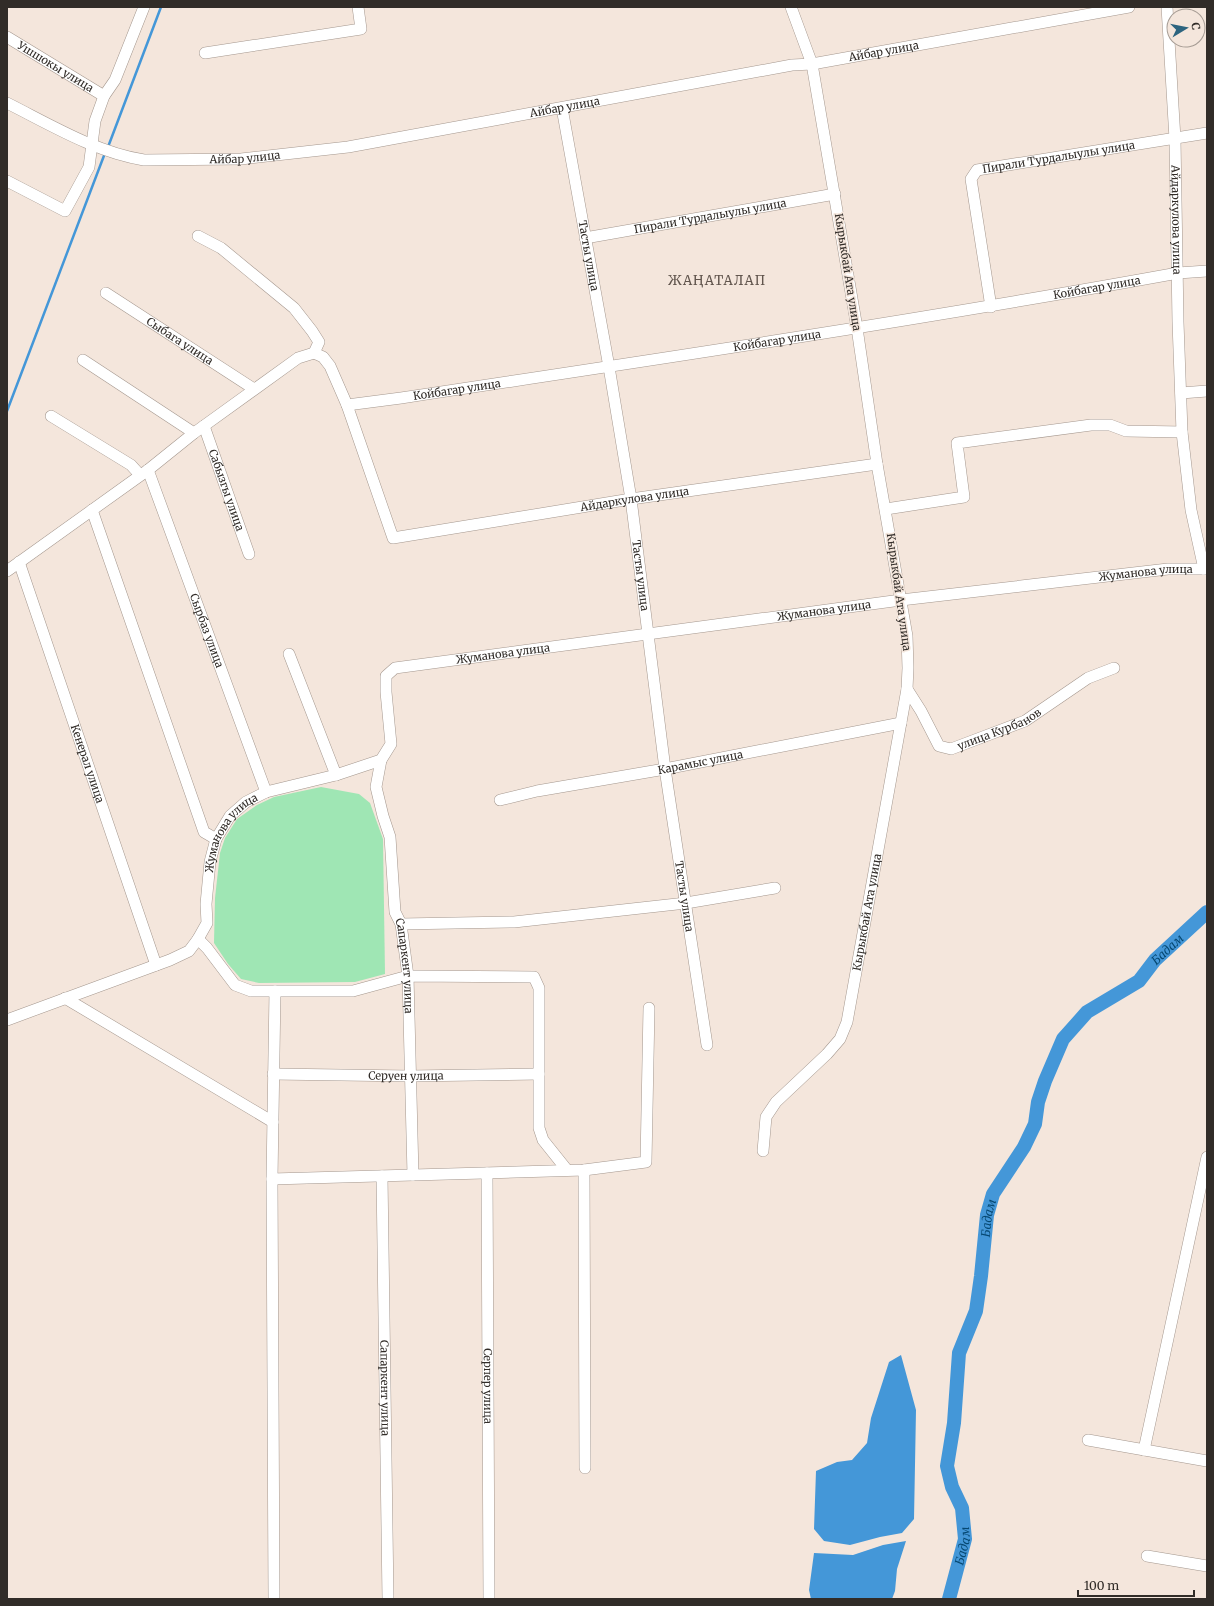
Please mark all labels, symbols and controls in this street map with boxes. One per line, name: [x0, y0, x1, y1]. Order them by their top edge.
north arrow: [1166, 8, 1206, 48]
text: С: [1188, 21, 1203, 31]
street label: Ушшокы улица: [14, 38, 96, 95]
street label: Айбар улица: [846, 38, 920, 64]
street label: Айбар улица: [528, 94, 601, 120]
street label: Пирали Турдалыулы улица: [981, 138, 1136, 176]
street label: Айбар улица: [208, 148, 281, 166]
street label: Айдаркулова улица: [1168, 164, 1184, 275]
street label: Пирали Турдалыулы улица: [633, 196, 787, 236]
street label: Кырыкбай Ата улица: [832, 212, 864, 332]
street label: Тасты улица: [576, 219, 602, 292]
district label: ЖАҢАТАЛАП: [668, 272, 766, 289]
street label: Койбагар улица: [1052, 273, 1142, 302]
street label: Сыбага улица: [144, 314, 216, 368]
street label: Койбагар улица: [732, 327, 822, 354]
street label: Койбагар улица: [412, 376, 502, 403]
street label: Сабызгы улица: [206, 447, 247, 533]
street label: Айдаркулова улица: [578, 484, 690, 514]
street label: Кырыкбай Ата улица: [884, 532, 914, 652]
street label: Тасты улица: [629, 539, 652, 612]
street label: Жуманова улица: [1098, 562, 1193, 584]
street label: Сырбаз улица: [187, 592, 227, 670]
street label: Жуманова улица: [776, 597, 872, 624]
street label: Жуманова улица: [455, 640, 551, 667]
street label: улица Курбанов: [955, 705, 1044, 753]
street label: Кенерал улица: [68, 722, 107, 805]
street label: Карамыс улица: [657, 747, 744, 777]
street label: Жуманова улица: [202, 790, 260, 873]
street label: Кырыкбай Ата улица: [849, 852, 884, 972]
street label: Тасты улица: [672, 860, 697, 933]
street label: Сапаркент улица: [392, 915, 416, 1014]
water label: Бадам: [1148, 930, 1186, 967]
street label: Серуен улица: [368, 1068, 444, 1083]
water label: Бадам: [977, 1197, 999, 1238]
street label: Сапаркент улица: [377, 1340, 393, 1436]
street label: Серпер улица: [481, 1348, 495, 1424]
water label: Бадам: [951, 1526, 973, 1566]
scale bar: [1078, 1572, 1194, 1598]
text: 100 m: [1084, 1578, 1119, 1593]

